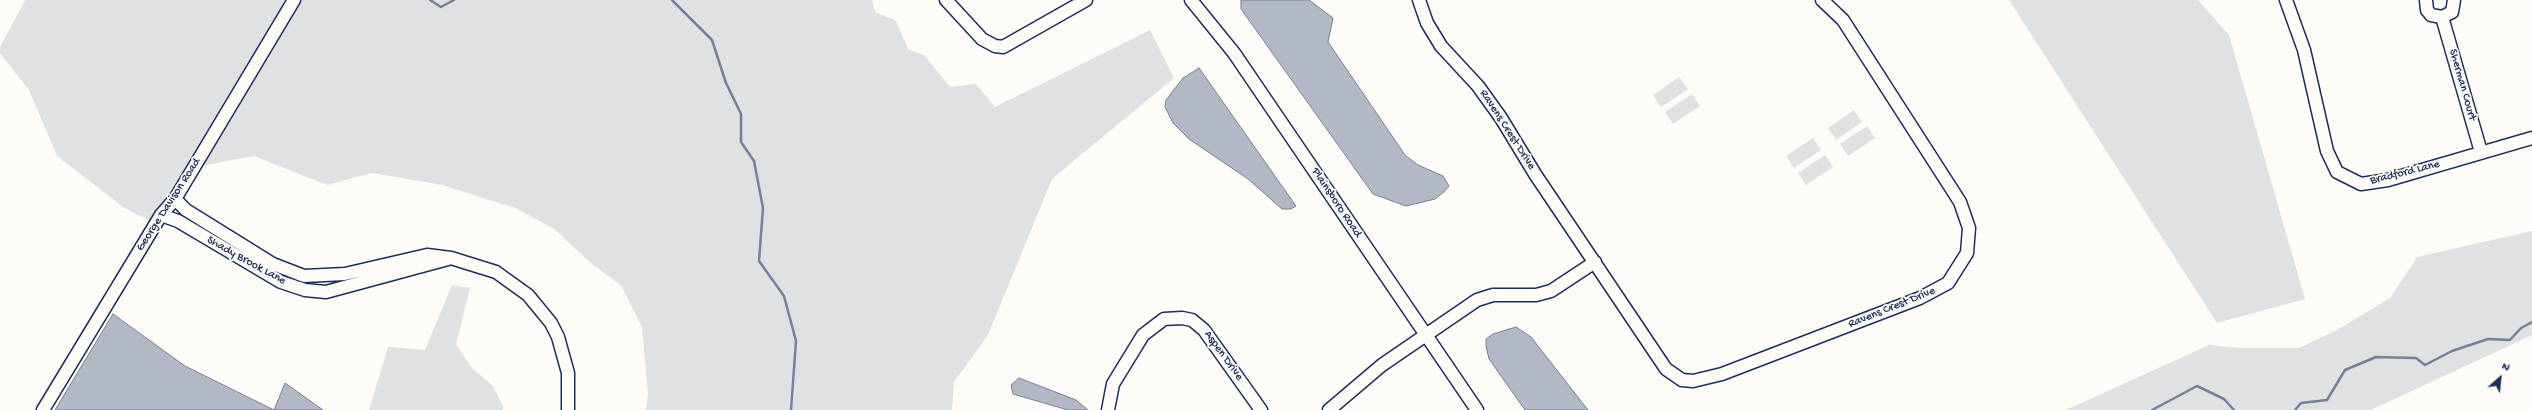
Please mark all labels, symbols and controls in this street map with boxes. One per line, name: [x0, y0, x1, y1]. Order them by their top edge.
street label: Sherman Court: [2445, 48, 2479, 122]
street label: Ravens Crest Drive: [1476, 87, 1538, 173]
street label: George Davison Road: [134, 156, 204, 254]
street label: Bradford Lane: [2369, 157, 2441, 189]
street label: Plainsboro Road: [1307, 166, 1365, 240]
street label: Shady Brook Lane: [204, 233, 288, 289]
street label: Ravens Crest Drive: [1846, 284, 1938, 332]
street label: Aspen Drive: [1200, 328, 1246, 384]
north arrow: [2480, 358, 2520, 398]
text: N: [2500, 360, 2511, 374]

